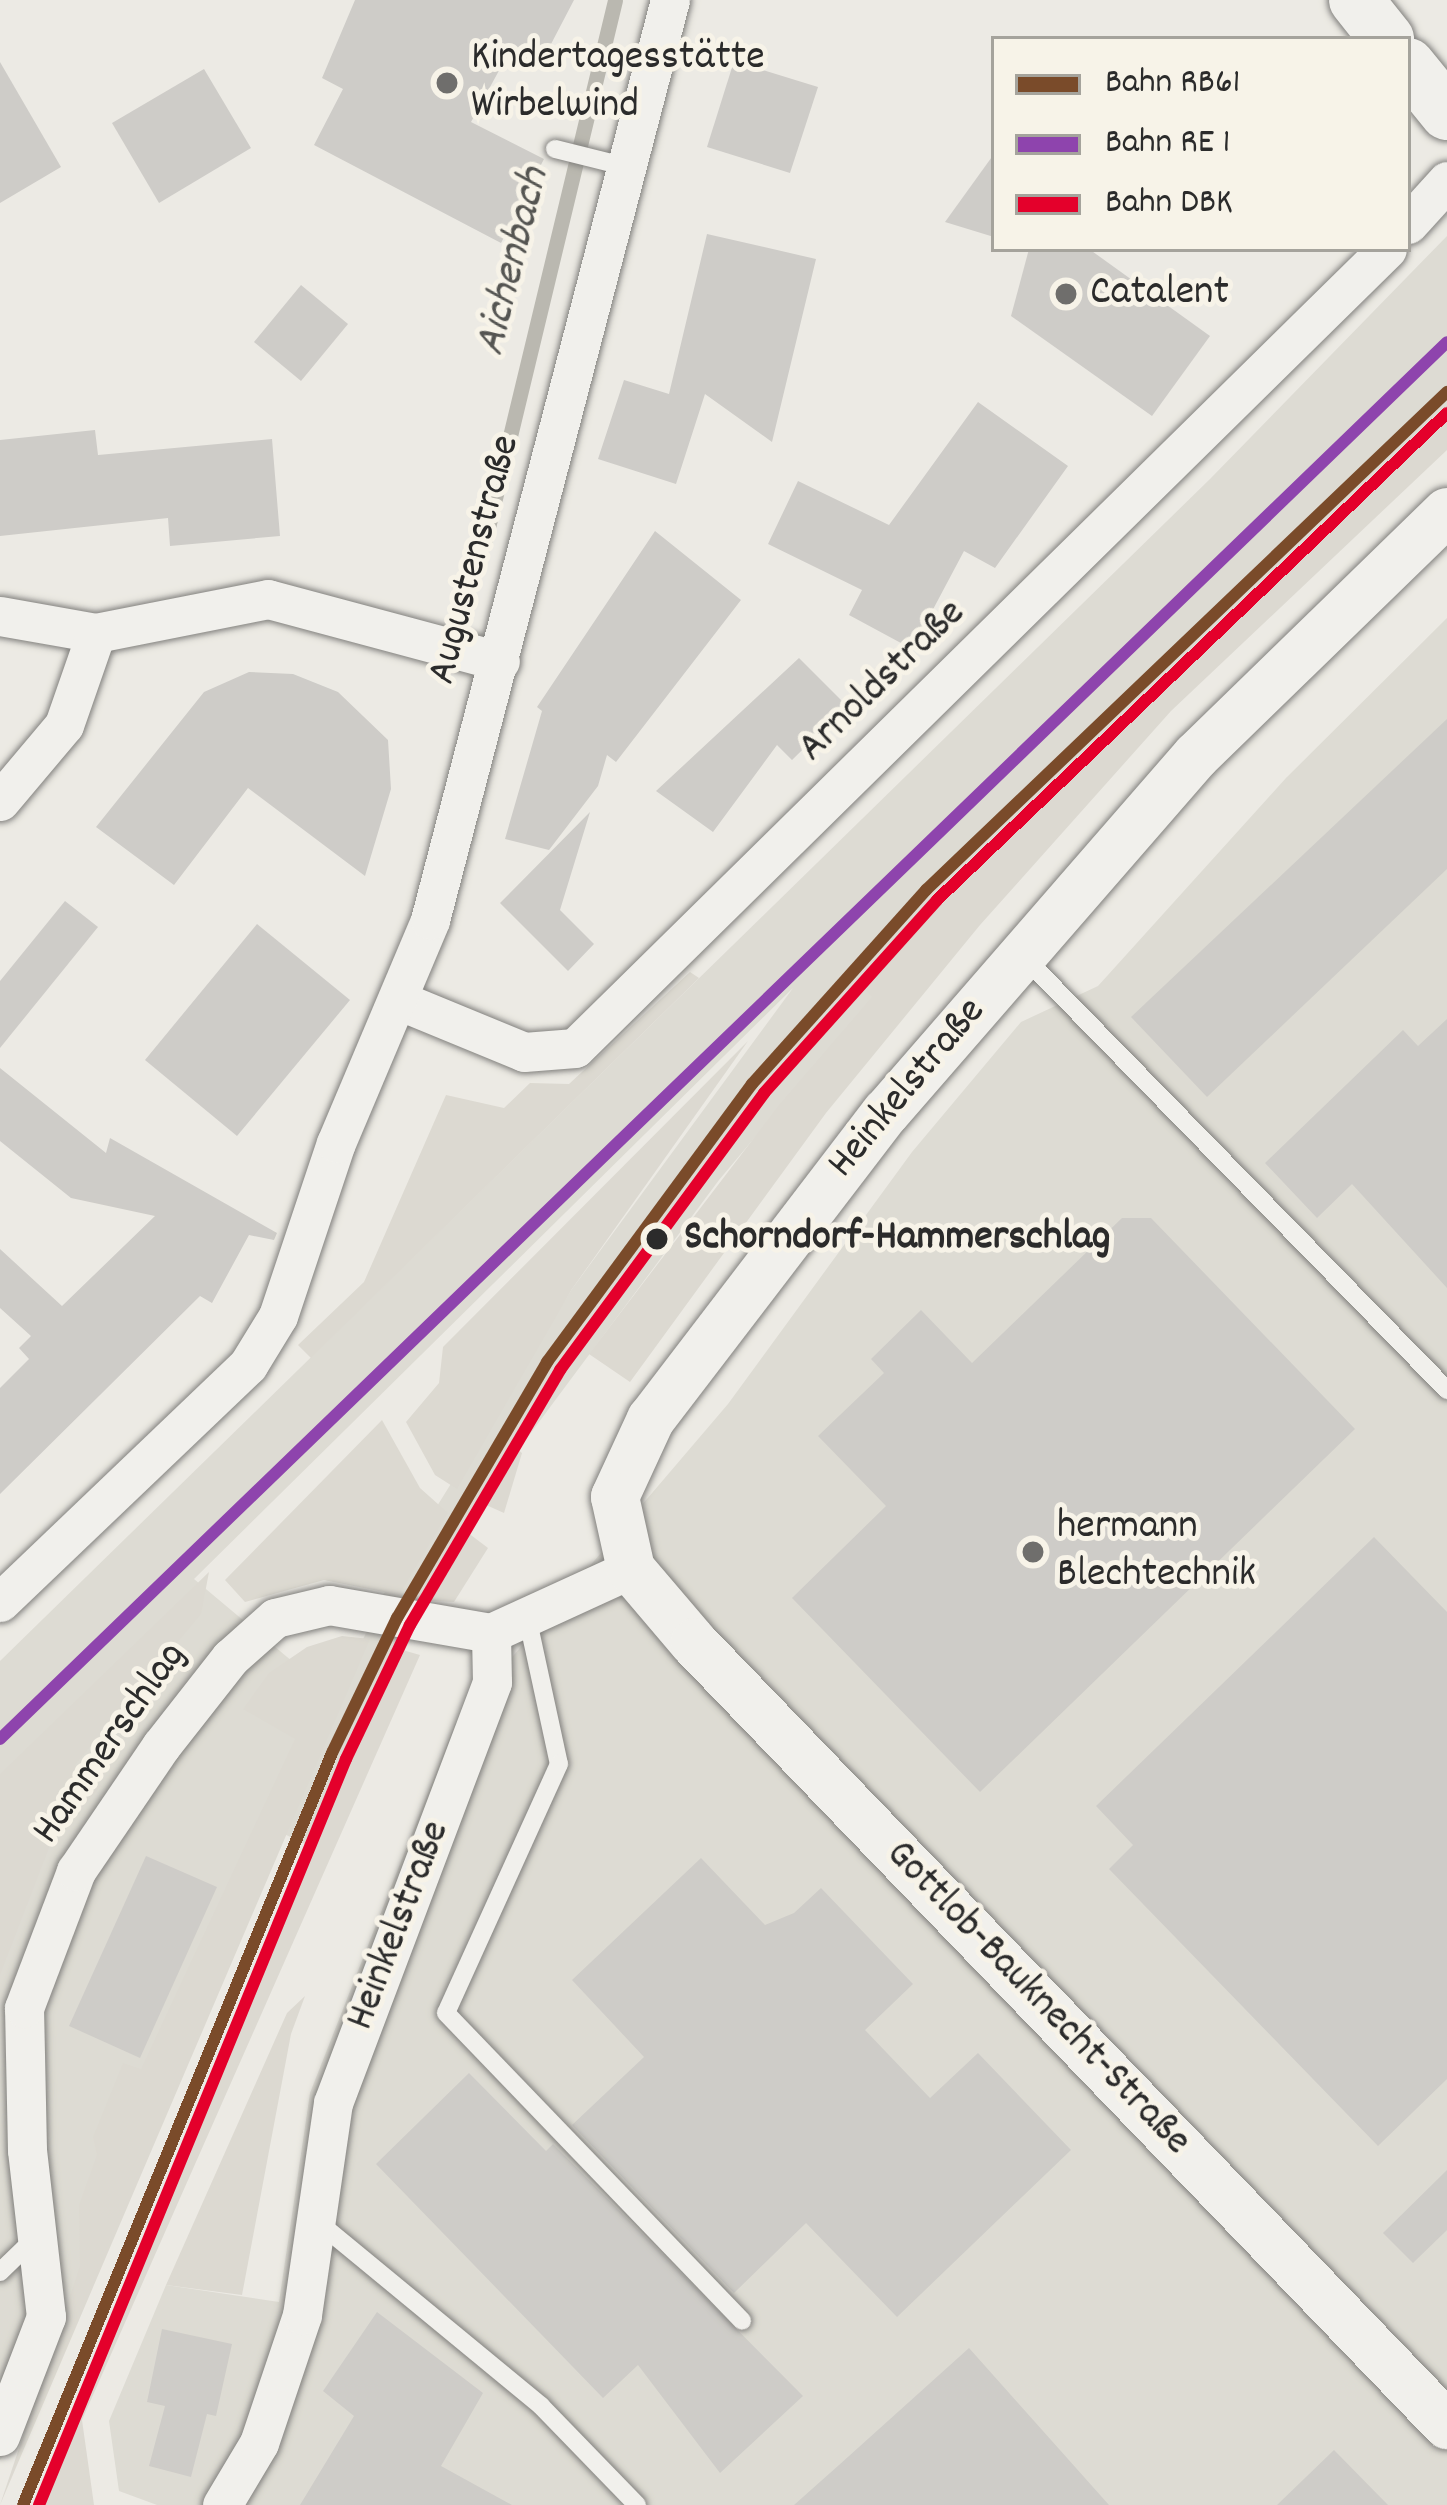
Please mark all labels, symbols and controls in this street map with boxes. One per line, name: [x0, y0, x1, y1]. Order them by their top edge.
place label: Kindertagesstätte Wirbelwind: [471, 34, 765, 132]
legend: [991, 36, 1411, 252]
text: Bahn RB61: [1105, 58, 1240, 110]
marker: Kindertagesstätte Wirbelwind: [434, 70, 460, 96]
text: Bahn RE 1: [1105, 118, 1230, 170]
water label: Aichenbach: [466, 163, 564, 361]
text: Bahn DBK: [1105, 178, 1233, 230]
place label: Catalent: [1090, 269, 1229, 319]
marker: Catalent: [1053, 281, 1079, 307]
street label: Augustenstraße: [419, 430, 533, 690]
street label: Arnoldstraße: [789, 590, 977, 774]
street label: Heinkelstraße: [818, 989, 998, 1189]
place label: Schorndorf-Hammerschlag: [684, 1214, 1110, 1264]
marker: Schorndorf-Hammerschlag: [641, 1223, 673, 1255]
place label: hermann Blechtechnik: [1057, 1503, 1256, 1601]
marker: hermann Blechtechnik: [1020, 1539, 1046, 1565]
street label: Hammerschlag: [23, 1633, 199, 1855]
street label: Heinkelstraße: [337, 1814, 463, 2038]
street label: Gottlob-Bauknecht-Straße: [873, 1831, 1201, 2167]

